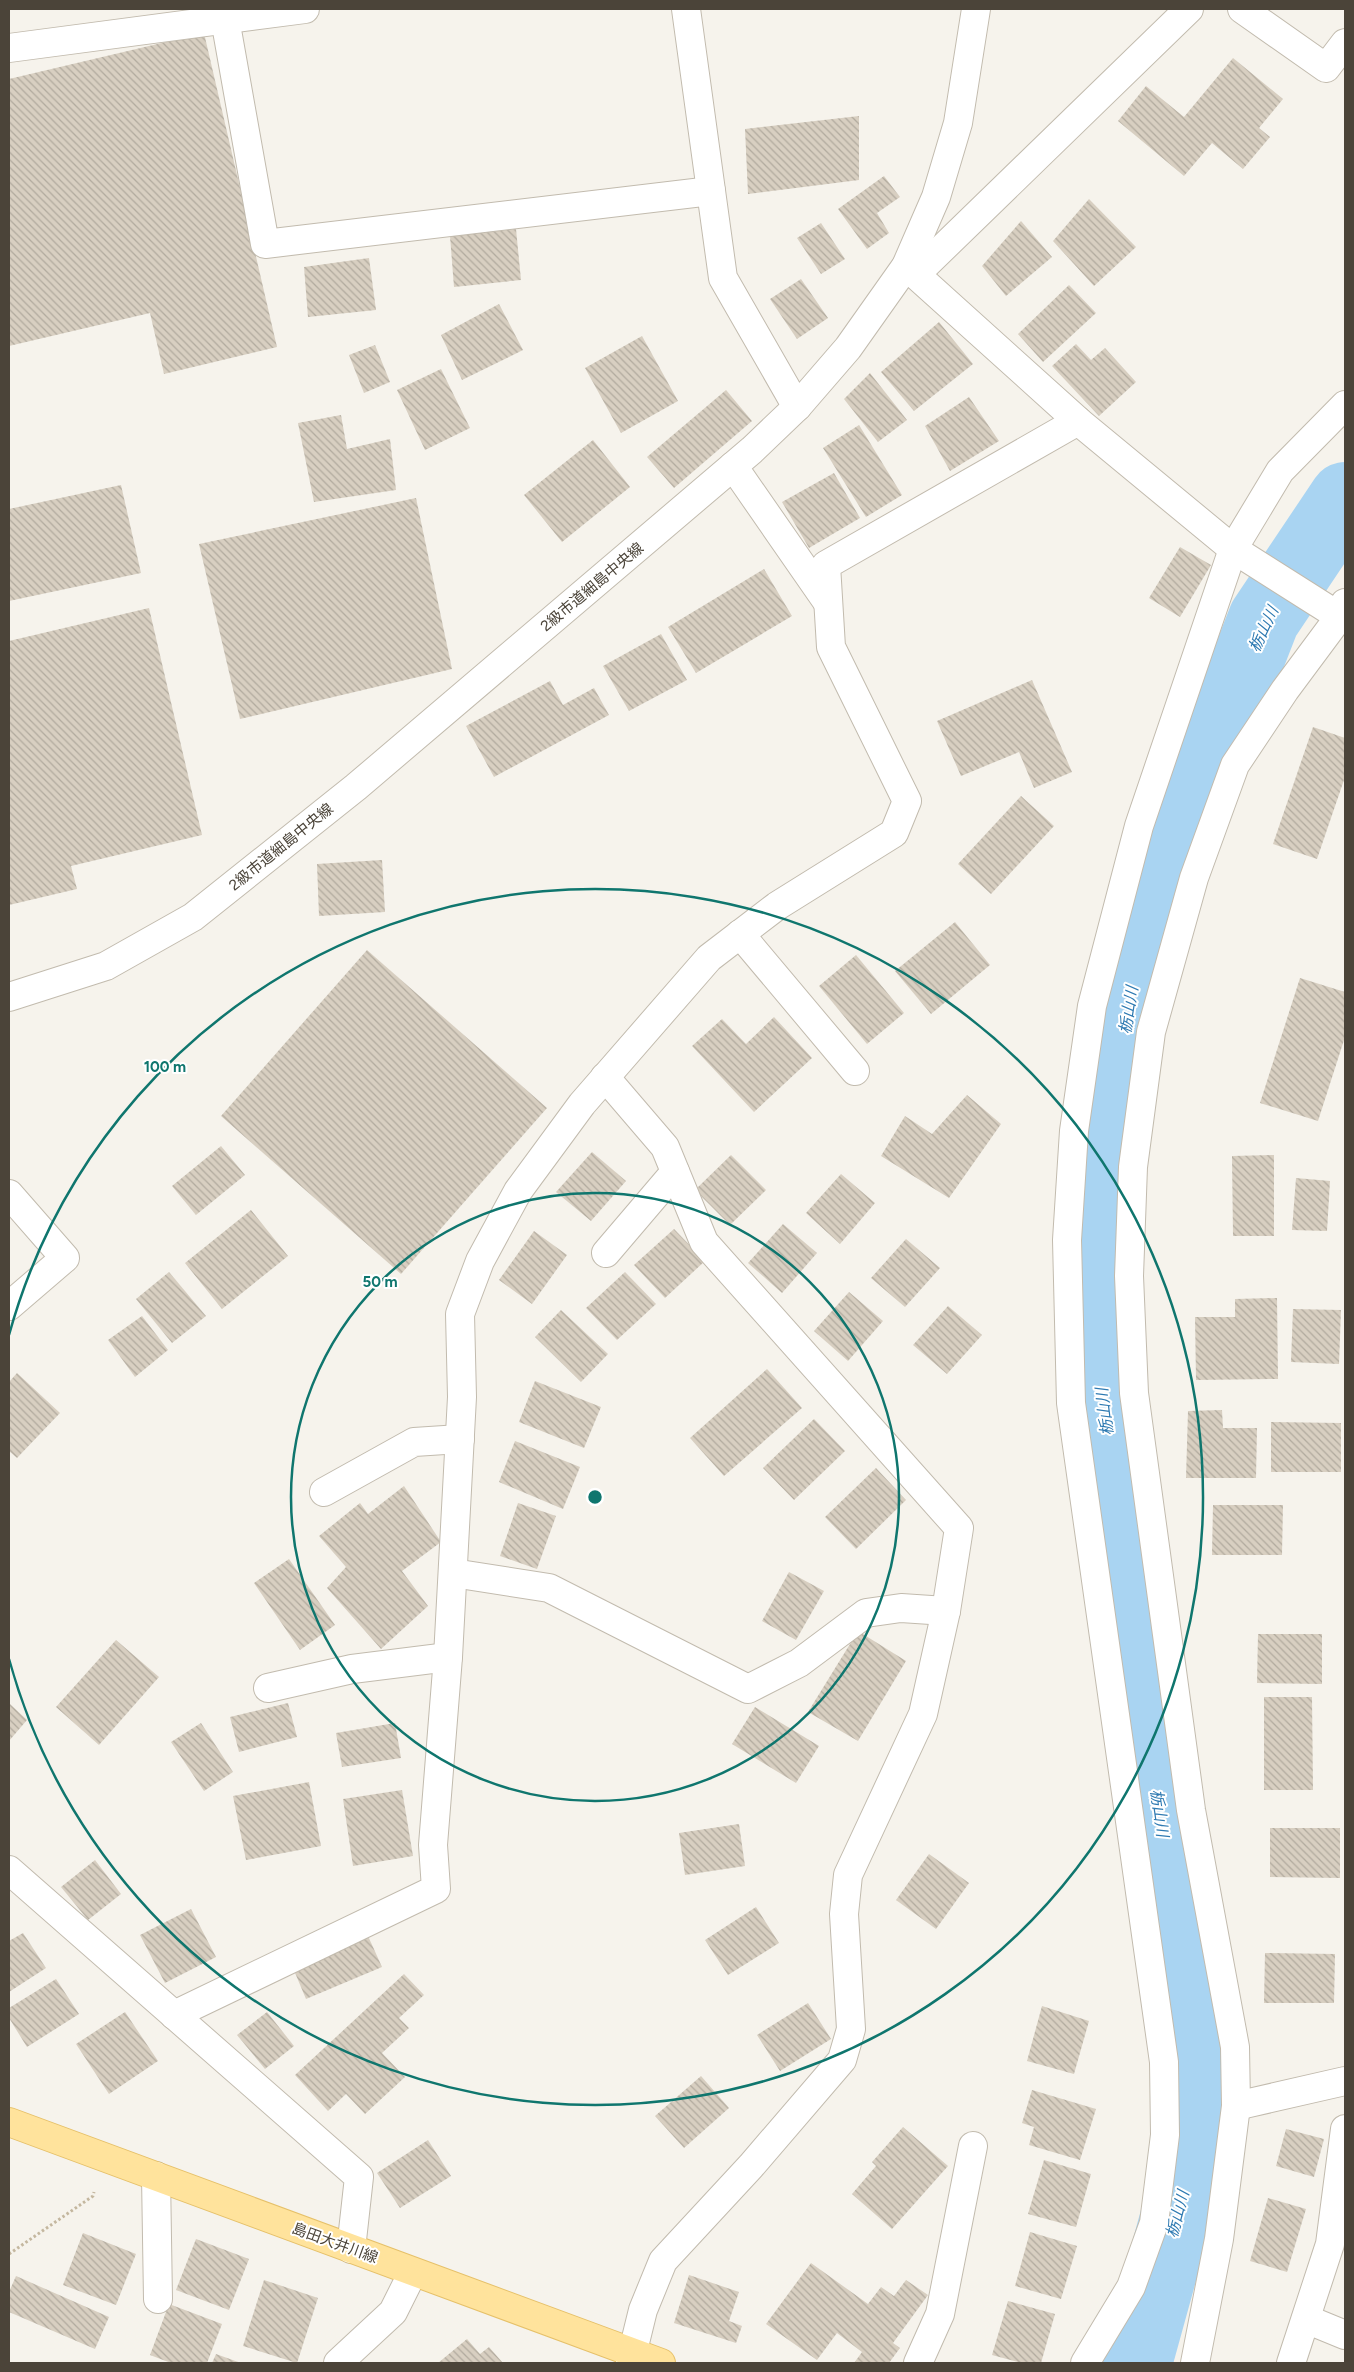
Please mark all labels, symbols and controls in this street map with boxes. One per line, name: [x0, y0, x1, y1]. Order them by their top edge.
street label: 2級市道細島中央線: [537, 539, 647, 635]
water label: 栃山川: [1245, 602, 1283, 655]
street label: 2級市道細島中央線: [225, 800, 337, 894]
water label: 栃山川: [1115, 983, 1142, 1035]
text: 100 m: [144, 1058, 186, 1076]
text: 50 m: [362, 1273, 398, 1291]
water label: 栃山川: [1092, 1385, 1117, 1437]
centre of rings: [586, 1488, 604, 1506]
water label: 栃山川: [1147, 1788, 1173, 1840]
water label: 栃山川: [1162, 2187, 1193, 2240]
street label: 島田大井川線: [290, 2219, 380, 2267]

